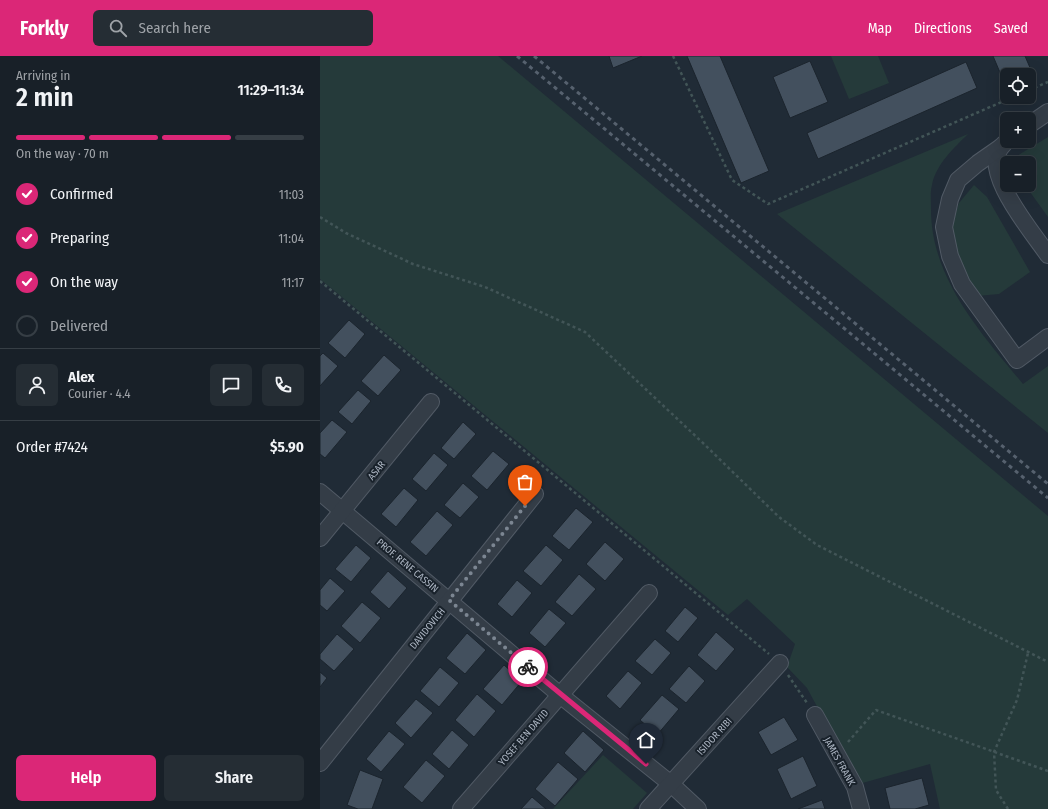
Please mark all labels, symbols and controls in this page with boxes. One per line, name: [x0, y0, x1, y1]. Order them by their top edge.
search box: [93, 10, 373, 46]
text: Forkly: [20, 17, 69, 40]
icon: search: [107, 17, 129, 39]
text: Search here: [139, 19, 211, 37]
text: Map: [868, 20, 892, 37]
text: Directions: [914, 20, 972, 37]
text: Saved: [994, 20, 1028, 37]
text: Arriving in: [16, 68, 70, 83]
map controls: [1000, 68, 1036, 192]
button: locate: [1000, 68, 1036, 104]
text: 11:29–11:34: [237, 81, 304, 99]
text: 2 min: [16, 82, 74, 113]
button: +: [1000, 112, 1036, 148]
text: On the way · 70 m: [16, 146, 109, 161]
button: −: [1000, 156, 1036, 192]
icon: check: [16, 183, 38, 205]
text: Confirmed: [50, 185, 113, 203]
text: 11:03: [279, 187, 304, 202]
icon: check: [16, 227, 38, 249]
text: Preparing: [50, 229, 109, 247]
text: 11:04: [278, 231, 304, 246]
icon: check: [16, 271, 38, 293]
text: On the way: [50, 273, 118, 291]
text: 11:17: [281, 275, 304, 290]
text: Delivered: [50, 317, 108, 335]
button: person: [16, 364, 58, 406]
button: chat: [210, 364, 252, 406]
button: phone: [262, 364, 304, 406]
text: Alex: [68, 368, 95, 386]
text: Courier · 4.4: [68, 386, 131, 401]
text: Order #7424: [16, 438, 88, 456]
text: $5.90: [270, 438, 304, 456]
street label: ASAR: [366, 458, 388, 483]
pin: [508, 465, 542, 506]
icon: bag: [514, 471, 536, 493]
street label: PROF. RENE CASSIN: [374, 536, 441, 595]
street label: DAVIDOVICH: [408, 606, 448, 652]
courier: [508, 647, 548, 687]
icon: bike: [517, 656, 539, 678]
street label: YOSEF BEN DAVID: [496, 707, 551, 768]
street label: ISIDOR RIBI: [695, 715, 735, 758]
pin: [629, 723, 663, 764]
icon: home: [635, 729, 657, 751]
street label: JAMES FRANK: [821, 735, 858, 788]
button: Help: [16, 755, 156, 801]
button: Share: [164, 755, 304, 801]

